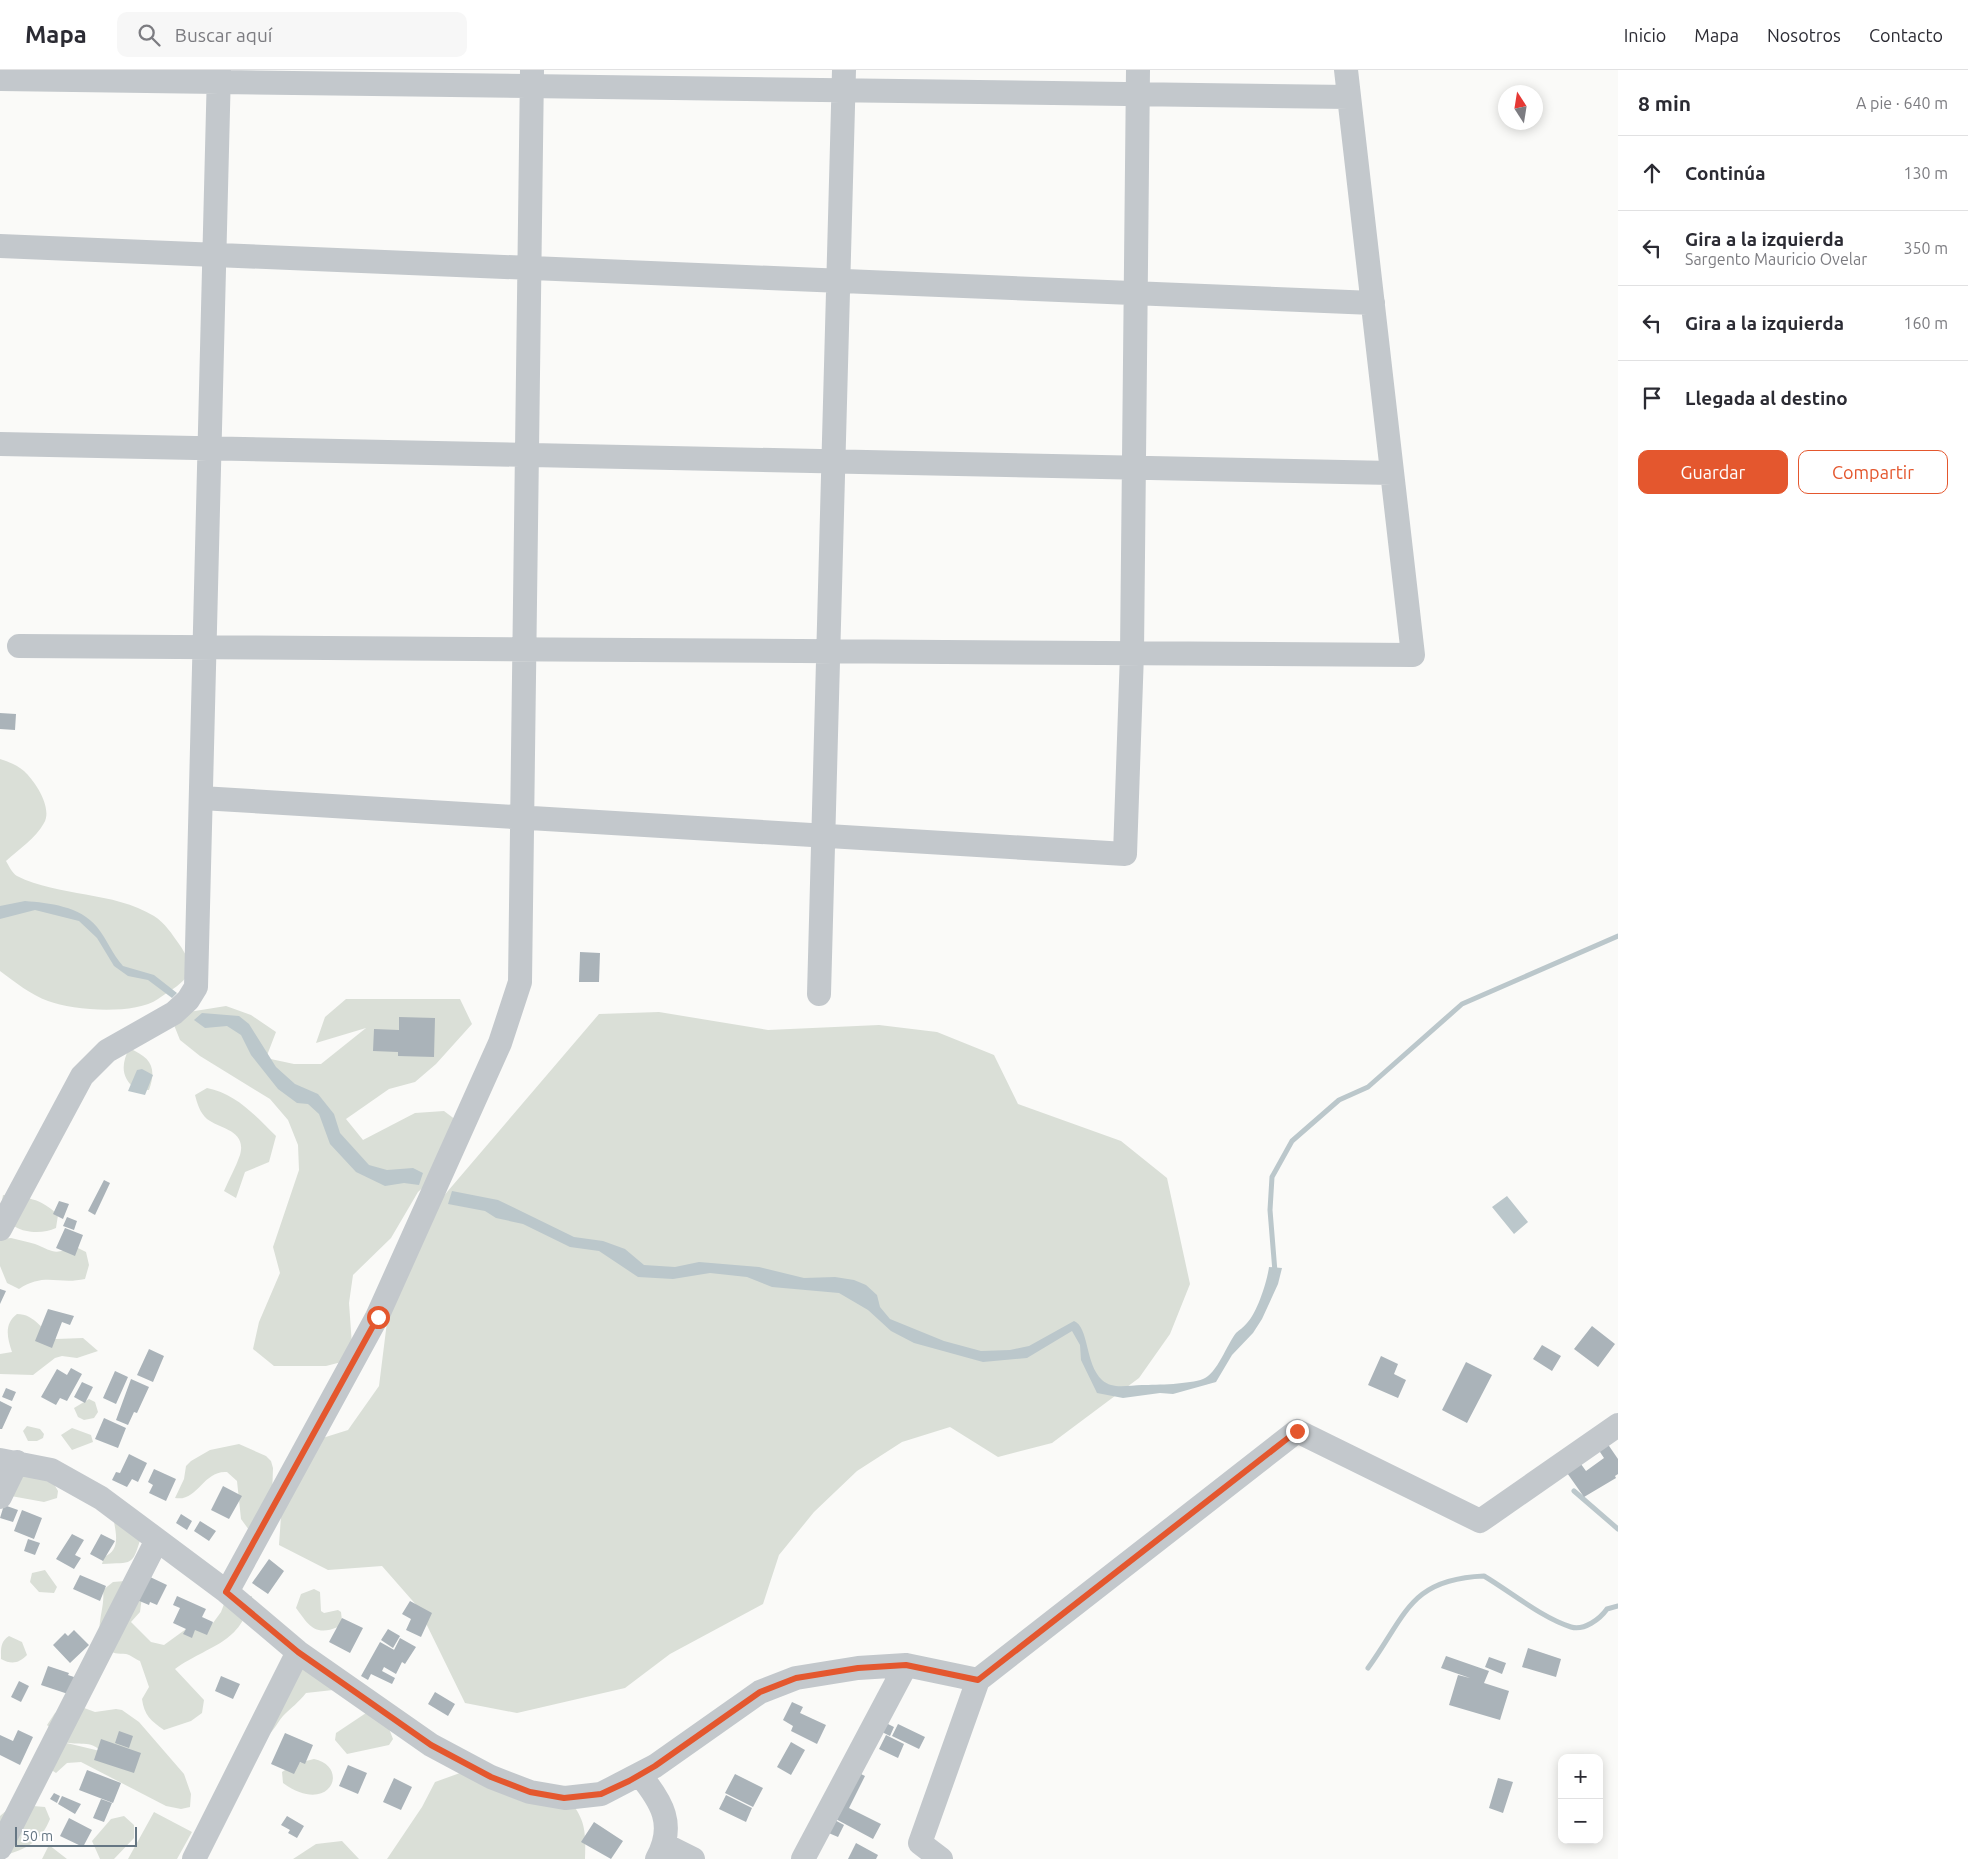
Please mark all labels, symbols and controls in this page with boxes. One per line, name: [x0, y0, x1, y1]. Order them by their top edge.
search box: [117, 12, 467, 57]
text: Mapa: [25, 21, 87, 48]
icon: search: [135, 21, 163, 49]
text: Buscar aquí: [175, 24, 272, 46]
text: Inicio: [1624, 25, 1666, 45]
text: Mapa: [1694, 25, 1739, 45]
text: Nosotros: [1767, 25, 1841, 45]
text: Contacto: [1869, 25, 1943, 45]
north arrow: [1498, 85, 1543, 130]
text: 8 min: [1638, 91, 1691, 115]
text: A pie · 640 m: [1856, 94, 1948, 112]
icon: ahead: [1638, 159, 1666, 187]
text: Continúa: [1685, 162, 1766, 184]
text: 130 m: [1903, 164, 1948, 182]
text: Gira a la izquierda: [1685, 228, 1844, 250]
icon: left: [1638, 234, 1666, 262]
text: 350 m: [1903, 239, 1948, 257]
text: Sargento Mauricio Ovelar: [1685, 250, 1867, 268]
icon: left: [1638, 309, 1666, 337]
text: Gira a la izquierda: [1685, 312, 1844, 334]
text: 160 m: [1903, 314, 1948, 332]
icon: arrive: [1638, 384, 1666, 412]
text: Llegada al destino: [1685, 387, 1848, 409]
button: Guardar: [1638, 450, 1788, 494]
button: Compartir: [1798, 450, 1948, 494]
route start: [367, 1306, 390, 1329]
route end: [1286, 1420, 1309, 1443]
map controls: [1558, 1754, 1603, 1844]
button: +: [1558, 1754, 1603, 1799]
button: −: [1558, 1799, 1603, 1844]
scale bar: [15, 1824, 138, 1847]
text: 50 m: [22, 1828, 53, 1844]

